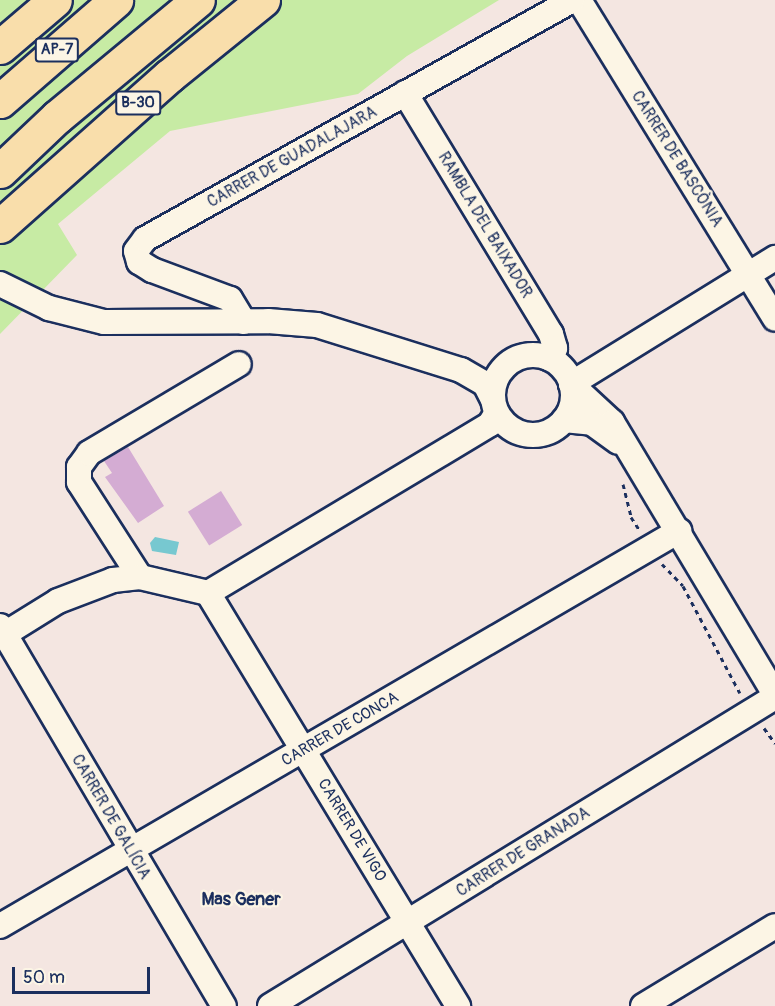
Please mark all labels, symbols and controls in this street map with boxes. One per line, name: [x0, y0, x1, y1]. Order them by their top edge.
road number: AP-7: [34, 38, 80, 62]
street label: CARRER DE BASCÒNIA: [627, 87, 727, 231]
road number: B-30: [114, 91, 162, 115]
street label: CARRER DE GUADALAJARA: [204, 102, 380, 212]
street label: RAMBLA DEL BAIXADOR: [434, 149, 536, 301]
street label: CARRER DE CONCA: [278, 688, 402, 770]
street label: CARRER DE GALÍCIA: [67, 751, 155, 883]
street label: CARRER DE VIGO: [314, 775, 390, 885]
street label: CARRER DE GRANADA: [453, 803, 593, 901]
district label: Mas Gener: [201, 889, 281, 911]
scale bar: [15, 955, 153, 993]
text: 50 m: [23, 966, 65, 989]

